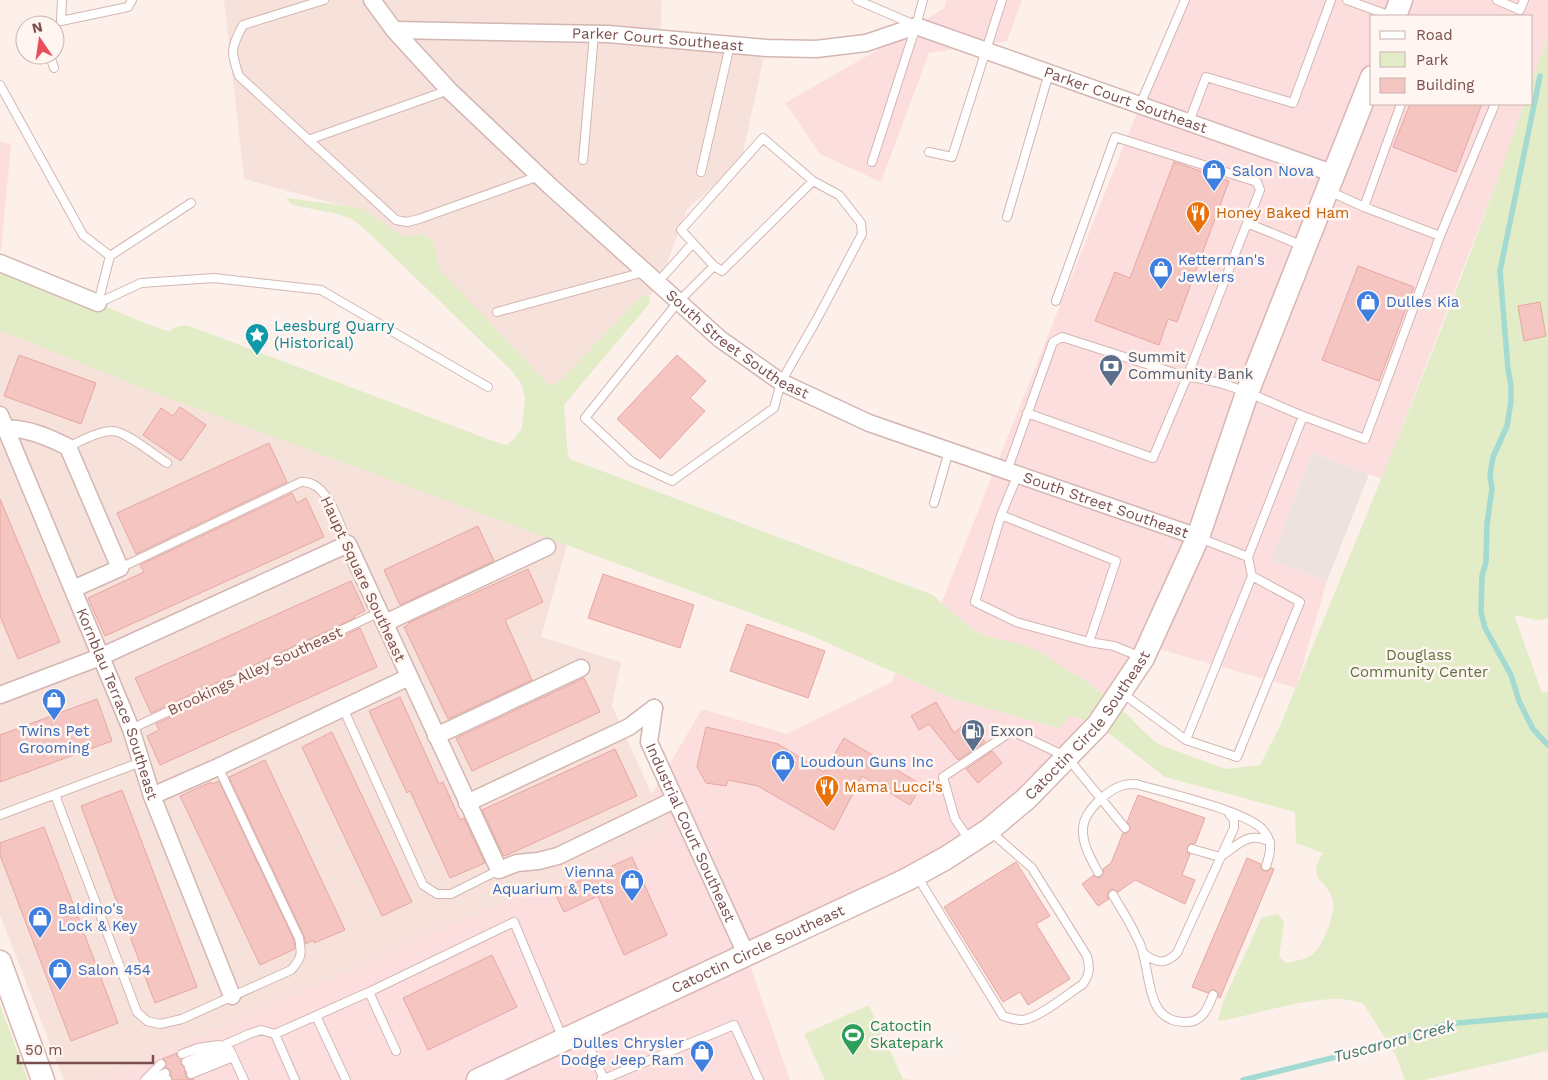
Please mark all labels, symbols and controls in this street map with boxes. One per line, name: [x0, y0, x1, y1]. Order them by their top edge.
north arrow: [15, 15, 65, 65]
legend: [1370, 15, 1533, 105]
text: N: [30, 18, 44, 36]
street label: Parker Court Southeast: [572, 24, 745, 55]
text: Road: [1416, 26, 1453, 44]
text: Park: [1416, 51, 1449, 69]
street label: Parker Court Southeast: [1041, 63, 1210, 137]
text: Building: [1416, 76, 1474, 94]
shop icon: Salon Nova: [1201, 158, 1227, 192]
place label: Salon Nova: [1232, 162, 1314, 180]
restaurant icon: Honey Baked Ham: [1185, 200, 1211, 234]
place label: Honey Baked Ham: [1216, 204, 1349, 222]
place label: Ketterman's Jewlers: [1178, 251, 1265, 286]
shop icon: Ketterman's Jewlers: [1148, 256, 1174, 290]
street label: South Street Southeast: [662, 286, 812, 403]
shop icon: Dulles Kia: [1355, 289, 1381, 323]
place label: Dulles Kia: [1386, 293, 1460, 311]
place label: Leesburg Quarry (Historical): [274, 317, 395, 352]
place icon: Leesburg Quarry (Historical): [244, 322, 270, 356]
place label: Summit Community Bank: [1128, 348, 1254, 383]
bank icon: Summit Community Bank: [1098, 353, 1124, 387]
street label: South Street Southeast: [1021, 468, 1192, 542]
street label: Haupt Square Southeast: [317, 493, 410, 665]
street label: Kornblau Terrace Southeast: [73, 605, 162, 803]
street label: Brookings Alley Southeast: [165, 622, 346, 719]
park label: Douglass Community Center: [1350, 646, 1488, 681]
street label: Catoctin Circle Southeast: [1021, 647, 1154, 804]
shop icon: Twins Pet Grooming: [41, 687, 67, 721]
fuel station icon: Exxon: [960, 718, 986, 752]
place label: Twins Pet Grooming: [19, 722, 90, 757]
place label: Exxon: [990, 722, 1034, 740]
street label: Industrial Court Southeast: [642, 740, 739, 926]
shop icon: Loudoun Guns Inc: [770, 749, 796, 783]
place label: Loudoun Guns Inc: [800, 753, 934, 771]
restaurant icon: Mama Lucci's: [814, 774, 840, 808]
place label: Mama Lucci's: [844, 778, 943, 796]
place label: Vienna Aquarium & Pets: [492, 863, 614, 898]
shop icon: Vienna Aquarium & Pets: [619, 868, 645, 902]
place label: Baldino's Lock & Key: [58, 900, 137, 935]
street label: Catoctin Circle Southeast: [669, 901, 848, 997]
shop icon: Baldino's Lock & Key: [27, 905, 53, 939]
shop icon: Salon 454: [47, 957, 73, 991]
place label: Salon 454: [78, 961, 151, 979]
water label: Tuscarora Creek: [1331, 1015, 1458, 1066]
place label: Catoctin Skatepark: [870, 1017, 944, 1052]
sports icon: Catoctin Skatepark: [840, 1022, 866, 1056]
scale bar: [18, 1032, 152, 1064]
place label: Dulles Chrysler Dodge Jeep Ram: [560, 1034, 684, 1069]
shop icon: Dulles Chrysler Dodge Jeep Ram: [689, 1039, 715, 1073]
text: 50 m: [25, 1041, 62, 1059]

